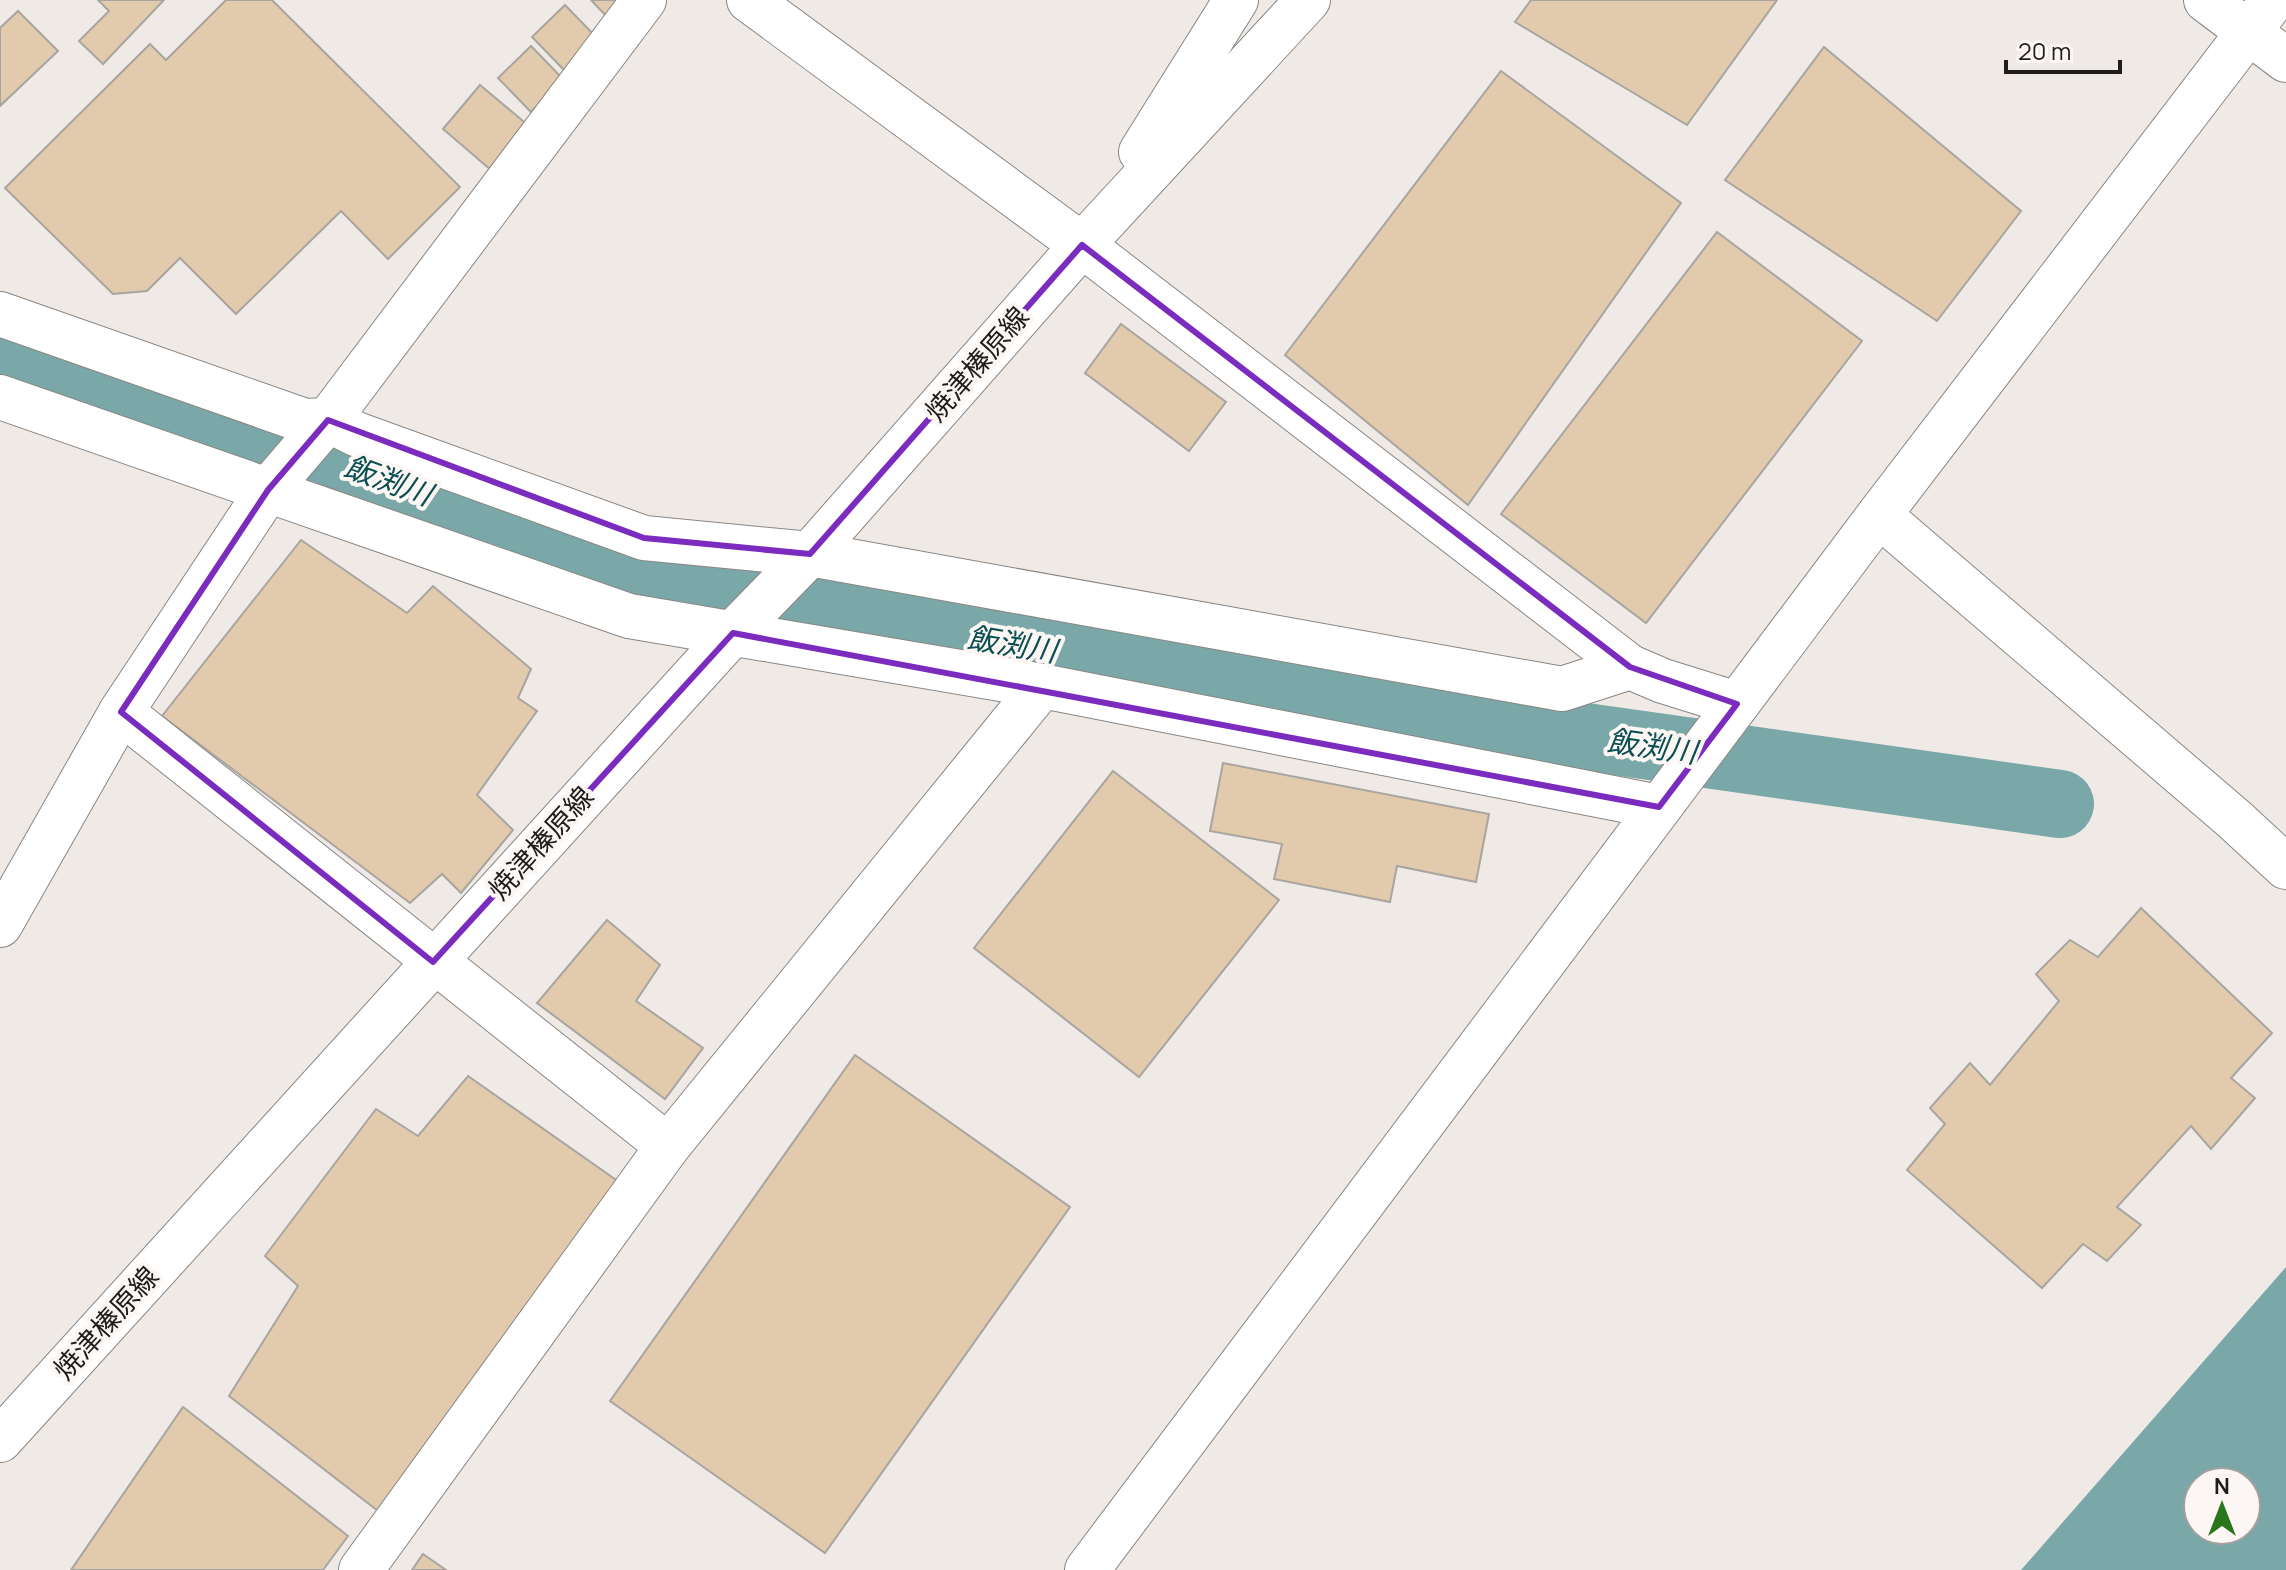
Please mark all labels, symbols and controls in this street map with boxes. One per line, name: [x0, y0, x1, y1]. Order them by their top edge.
scale bar: [2006, 24, 2120, 74]
text: 20 m: [2018, 34, 2071, 67]
street label: 焼津榛原線: [916, 298, 1037, 429]
water label: 飯渕川: [339, 445, 441, 515]
water label: 飯渕川: [965, 616, 1063, 671]
water label: 飯渕川: [1605, 719, 1703, 772]
street label: 焼津榛原線: [479, 778, 601, 907]
street label: 焼津榛原線: [44, 1258, 166, 1387]
north arrow: [2182, 1466, 2262, 1546]
text: N: [2214, 1471, 2230, 1501]

